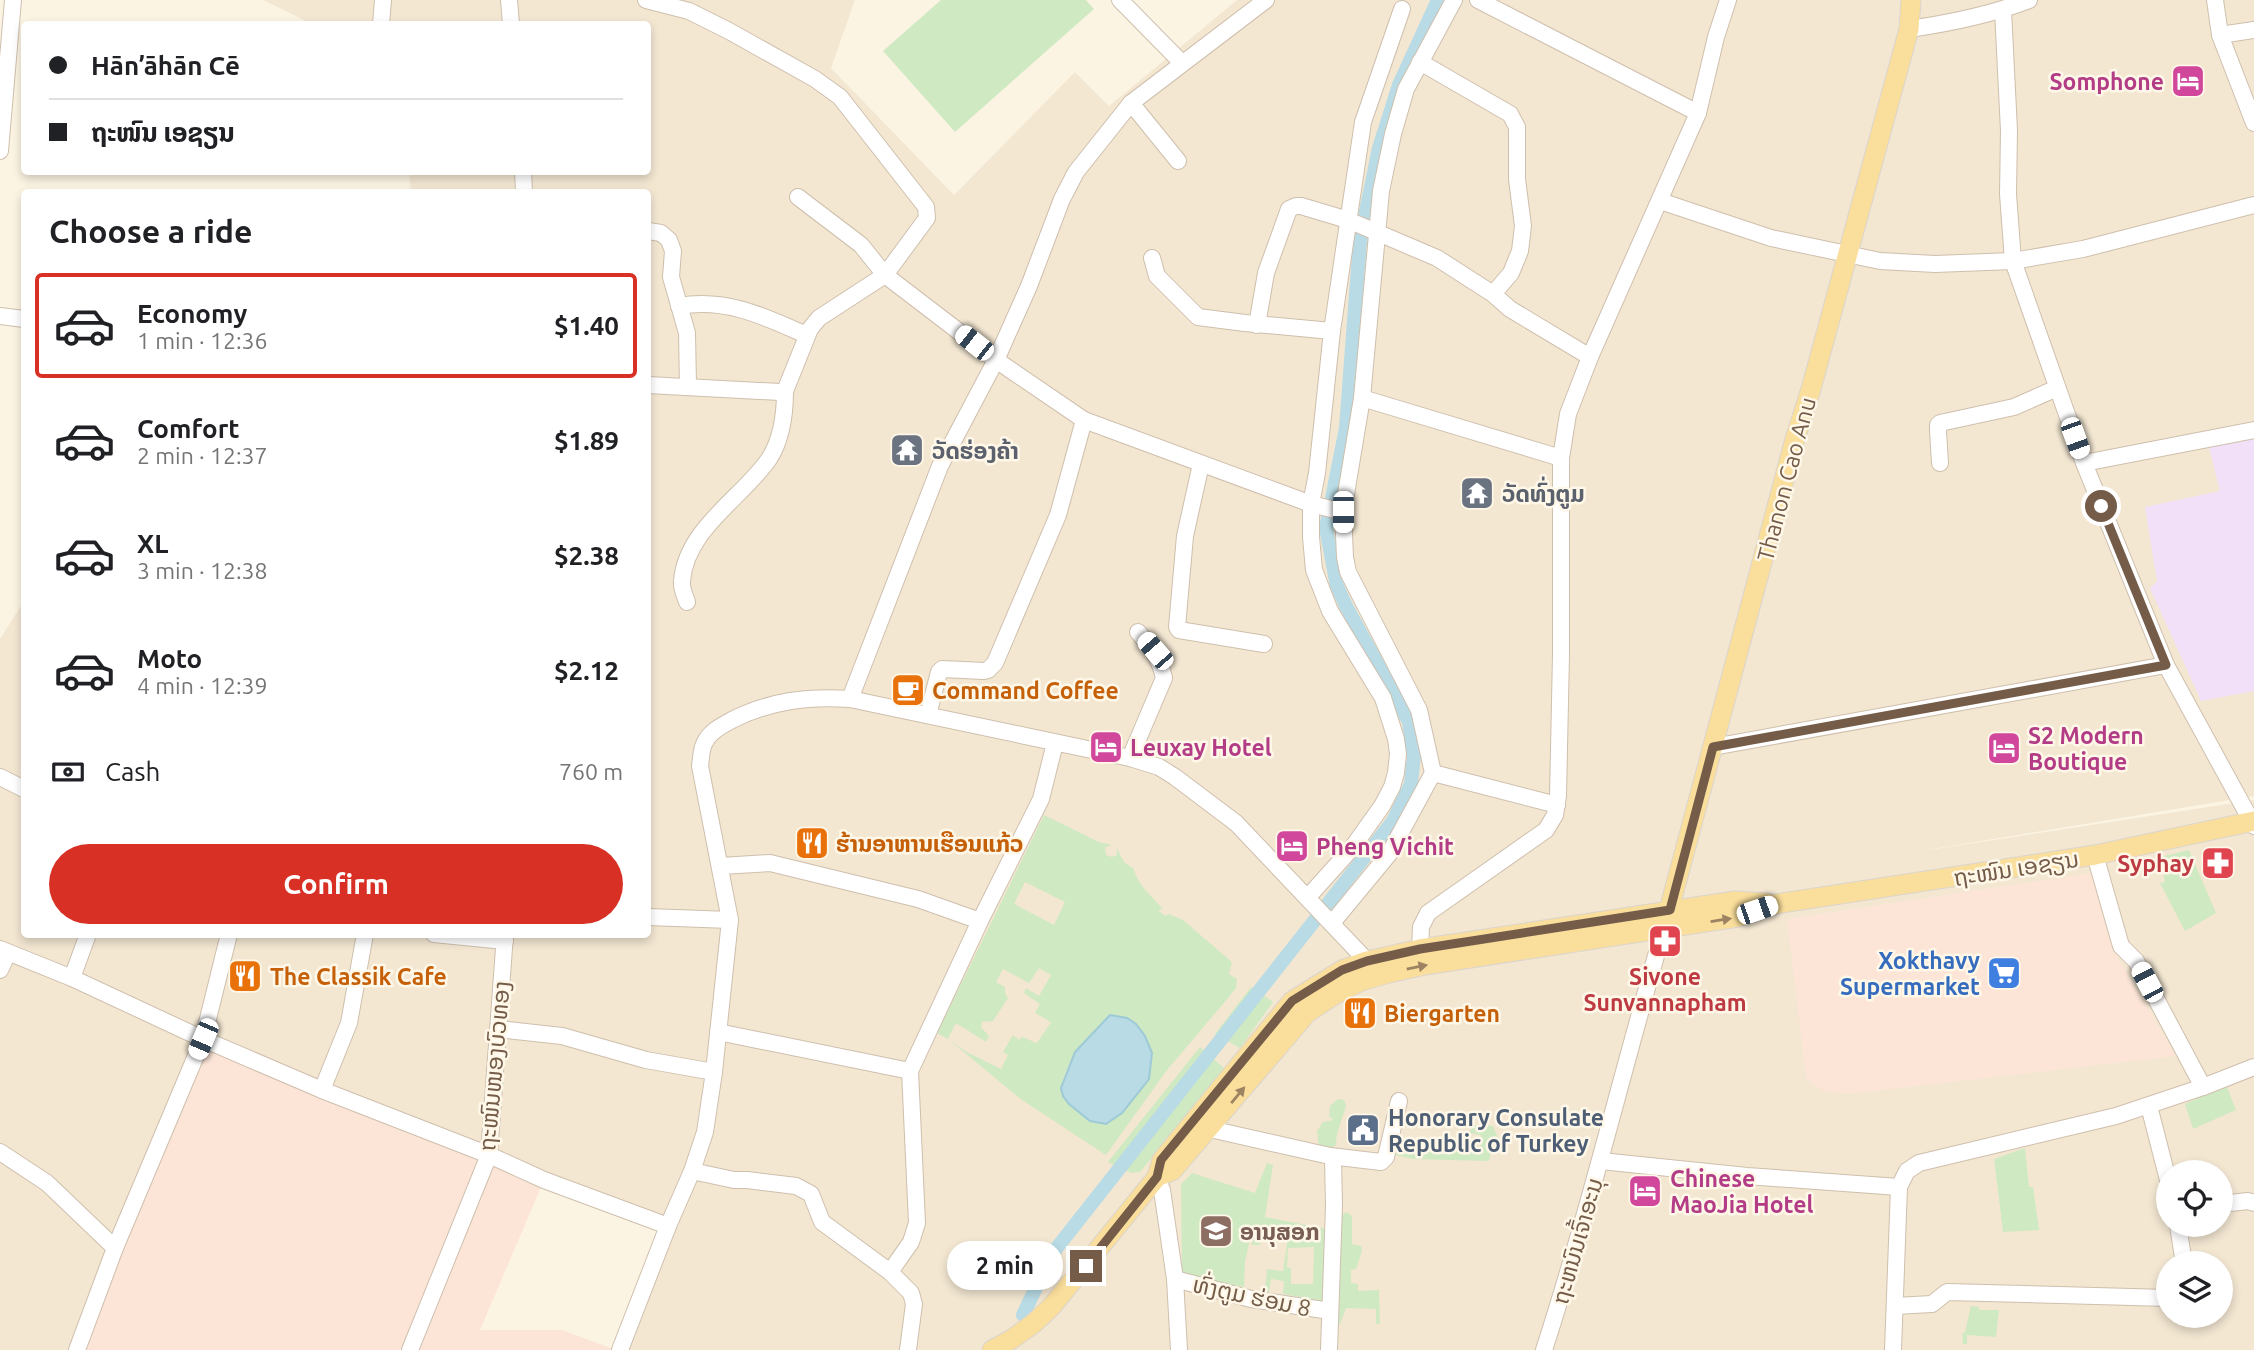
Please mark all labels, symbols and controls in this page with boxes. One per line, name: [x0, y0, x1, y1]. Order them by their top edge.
text: Hān’āhān Cē: [91, 51, 240, 80]
hotel icon: Somphone: [2169, 62, 2207, 100]
place label: Somphone: [2049, 69, 2164, 94]
text: ຖະໜົນ ເອຊຽນ: [91, 118, 235, 147]
text: Choose a ride: [49, 213, 252, 249]
icon: car: [53, 294, 116, 357]
text: Economy: [137, 299, 247, 328]
text: $1.40: [554, 311, 619, 340]
car: [951, 322, 998, 364]
text: 1 min · 12:36: [137, 328, 268, 353]
street label: Thanon Cao Anu: [1752, 394, 1820, 564]
icon: car: [53, 409, 116, 472]
text: Comfort: [137, 414, 240, 443]
car: [2058, 415, 2093, 461]
text: $1.89: [554, 426, 619, 455]
temple icon: ວັດຮ່ອງຄ້າ: [888, 431, 926, 469]
place label: ວັດຮ່ອງຄ້າ: [932, 438, 1019, 463]
text: 2 min · 12:37: [137, 443, 268, 468]
temple icon: ວັດທົ່ງຕູມ: [1458, 474, 1496, 512]
place label: ວັດທົ່ງຕູມ: [1502, 476, 1585, 509]
route start: [2085, 490, 2117, 522]
car: [1333, 491, 1354, 533]
icon: car: [53, 524, 116, 587]
text: XL: [137, 529, 168, 558]
text: $2.38: [554, 541, 619, 570]
text: 3 min · 12:38: [137, 558, 268, 583]
car: [1134, 628, 1177, 674]
icon: car: [53, 639, 116, 702]
text: Moto: [137, 644, 202, 673]
text: $2.12: [554, 656, 619, 685]
cafe icon: Command Coffee: [889, 671, 927, 709]
text: 4 min · 12:39: [137, 673, 268, 698]
place label: Command Coffee: [932, 678, 1119, 703]
place label: S2 Modern Boutique: [2028, 723, 2144, 774]
hotel icon: Leuxay Hotel: [1087, 728, 1125, 766]
hotel icon: S2 Modern Boutique: [1985, 729, 2023, 767]
place label: Leuxay Hotel: [1130, 735, 1272, 760]
icon: cash: [49, 753, 87, 791]
text: Cash: [105, 757, 160, 786]
text: 760 m: [559, 759, 623, 784]
restaurant icon: ຮ້ານອາຫານເຮືອນແກ້ວ: [793, 824, 831, 862]
hotel icon: Pheng Vichit: [1273, 827, 1311, 865]
place label: ຮ້ານອາຫານເຮືອນແກ້ວ: [836, 831, 1023, 856]
place label: Pheng Vichit: [1316, 834, 1454, 859]
button: Confirm: [49, 844, 623, 924]
pharmacy icon: Syphay: [2199, 844, 2237, 882]
street label: ຖະໜົນ ເອຊຽນ: [1952, 846, 2081, 892]
place label: Syphay: [2117, 851, 2194, 876]
car: [1734, 893, 1781, 927]
one-way arrow: [1710, 914, 1732, 925]
pharmacy icon: Sivone Sunvannapham: [1646, 922, 1684, 960]
place label: Xokthavy Supermarket: [1840, 948, 1980, 999]
supermarket icon: Xokthavy Supermarket: [1985, 954, 2023, 992]
restaurant icon: The Classik Cafe: [226, 957, 264, 995]
car: [2128, 959, 2167, 1005]
one-way arrow: [1406, 962, 1428, 973]
place label: The Classik Cafe: [270, 964, 447, 989]
place label: Sivone Sunvannapham: [1583, 964, 1747, 1015]
street label: ຖະໜົນໜອງບົວທອງ: [474, 980, 514, 1152]
restaurant icon: Biergarten: [1341, 994, 1379, 1032]
place label: Biergarten: [1384, 1001, 1500, 1026]
car: [186, 1016, 221, 1062]
one-way arrow: [1230, 1086, 1245, 1103]
place label: Honorary Consulate Republic of Turkey: [1388, 1105, 1604, 1156]
public building icon: Honorary Consulate Republic of Turkey: [1344, 1111, 1382, 1149]
map controls: [2156, 1160, 2233, 1328]
button: locate: [2156, 1160, 2233, 1237]
place label: Chinese MaoJia Hotel: [1670, 1166, 1813, 1217]
hotel icon: Chinese MaoJia Hotel: [1626, 1172, 1664, 1210]
street label: ຖະຫນົນເຈົ້າອະນຸ: [1544, 1174, 1610, 1308]
school or university icon: ອານຸສອກ: [1197, 1212, 1235, 1250]
place label: ອານຸສອກ: [1240, 1219, 1320, 1247]
callout: 2 min: [946, 1242, 1062, 1290]
route end: [1070, 1250, 1102, 1282]
button: layers: [2156, 1251, 2233, 1328]
text: 2 min: [976, 1253, 1034, 1278]
street label: ທົ່ງຕູມ ຮ່ອມ 8: [1190, 1269, 1314, 1324]

